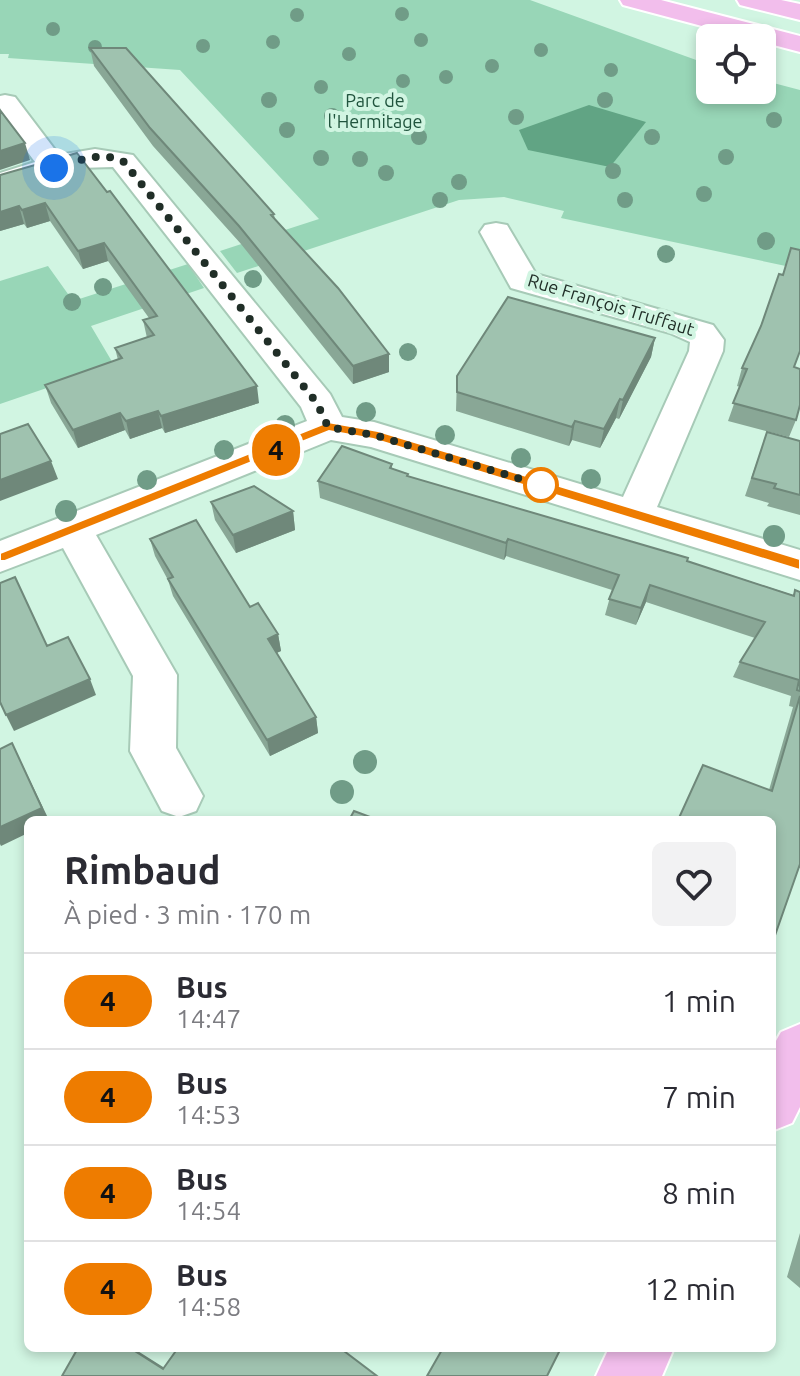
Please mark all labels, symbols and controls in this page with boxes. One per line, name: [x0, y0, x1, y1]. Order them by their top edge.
map controls: [696, 24, 776, 104]
button: locate: [696, 24, 776, 104]
park label: Parc de l'Hermitage: [328, 90, 422, 131]
your location: [34, 148, 74, 188]
street label: Rue François Truffaut: [526, 269, 697, 339]
line badge: 4: [250, 424, 302, 476]
text: 4: [268, 434, 284, 465]
unlabelled marker: [524, 468, 558, 502]
button: heart: [652, 842, 736, 926]
text: Rimbaud: [64, 849, 221, 891]
text: À pied · 3 min · 170 m: [64, 900, 311, 929]
text: Bus: [176, 970, 228, 1004]
text: 1 min: [662, 984, 736, 1018]
text: 4: [100, 985, 116, 1016]
text: 14:47: [176, 1004, 241, 1033]
text: Bus: [176, 1066, 228, 1100]
text: 7 min: [662, 1080, 736, 1114]
text: 4: [100, 1081, 116, 1112]
text: 14:53: [176, 1100, 241, 1129]
text: Bus: [176, 1162, 228, 1196]
text: 8 min: [662, 1176, 736, 1210]
text: 4: [100, 1177, 116, 1208]
text: 14:54: [176, 1196, 241, 1225]
text: Bus: [176, 1258, 228, 1292]
text: 12 min: [645, 1272, 736, 1306]
text: 4: [100, 1273, 116, 1304]
text: 14:58: [176, 1292, 241, 1321]

